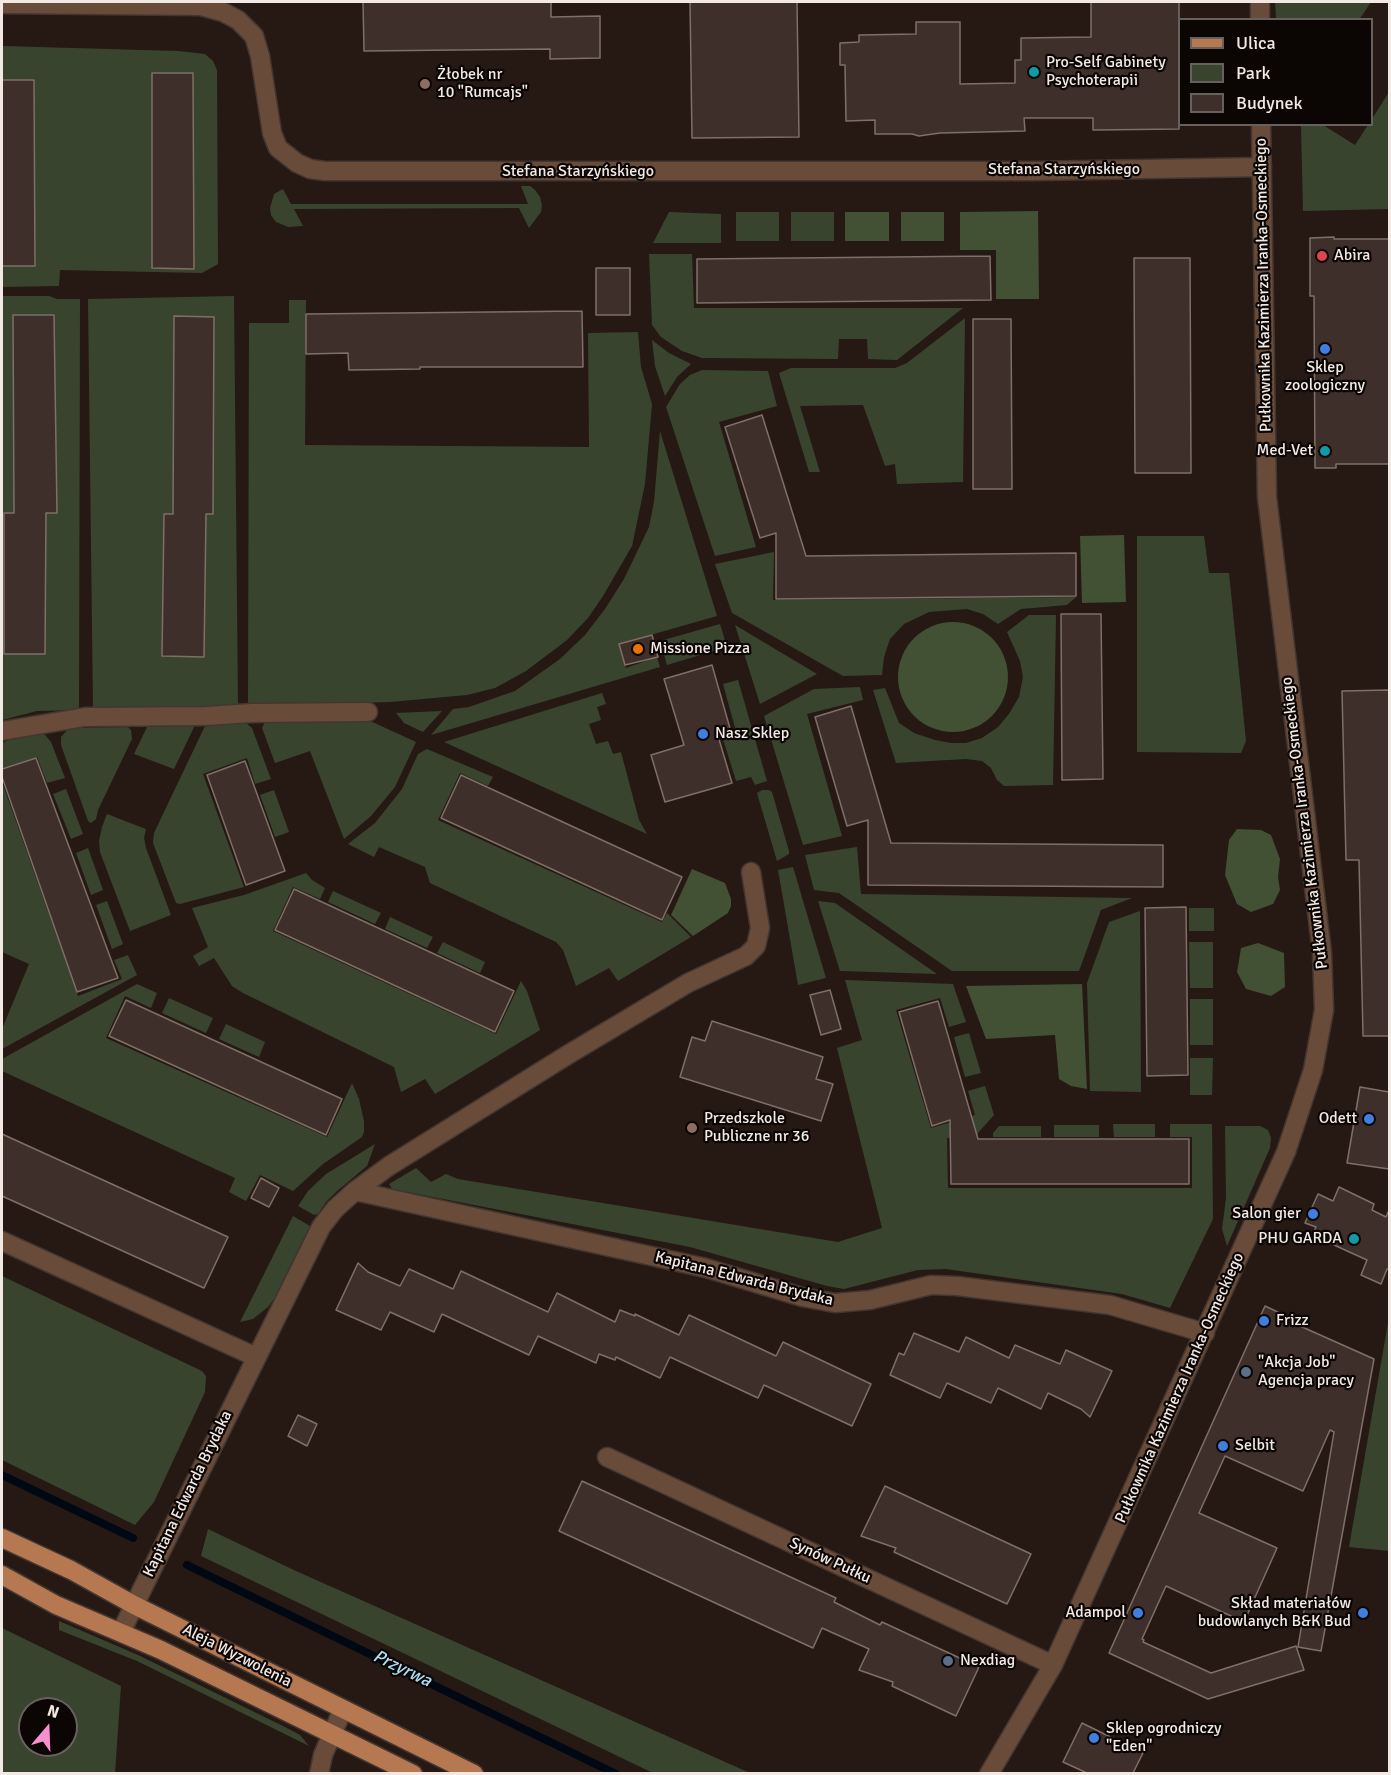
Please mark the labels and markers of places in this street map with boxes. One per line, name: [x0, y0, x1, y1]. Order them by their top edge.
place label: Pro-Self Gabinety Psychoterapii: [1046, 53, 1166, 91]
place label: Żłobek nr 10 "Rumcajs": [437, 65, 528, 103]
marker: Pro-Self Gabinety Psychoterapii: [1027, 65, 1041, 79]
marker: Żłobek nr 10 "Rumcajs": [418, 77, 432, 91]
place label: Abira: [1334, 246, 1370, 266]
marker: Abira: [1315, 249, 1329, 263]
marker: Sklep zoologiczny: [1318, 342, 1332, 356]
place label: Sklep zoologiczny: [1285, 358, 1365, 396]
place label: Med-Vet: [1257, 441, 1313, 461]
marker: Med-Vet: [1318, 444, 1332, 458]
place label: Missione Pizza: [650, 639, 750, 659]
marker: Missione Pizza: [631, 642, 645, 656]
place label: Nasz Sklep: [715, 724, 789, 744]
marker: Nasz Sklep: [696, 727, 710, 741]
place label: Przedszkole Publiczne nr 36: [704, 1109, 809, 1147]
place label: Odett: [1319, 1109, 1357, 1129]
marker: Odett: [1362, 1112, 1376, 1126]
marker: Przedszkole Publiczne nr 36: [685, 1121, 699, 1135]
place label: Salon gier: [1232, 1204, 1301, 1224]
marker: Salon gier: [1306, 1207, 1320, 1221]
place label: PHU GARDA: [1258, 1229, 1342, 1249]
marker: PHU GARDA: [1347, 1232, 1361, 1246]
place label: Frizz: [1276, 1311, 1309, 1331]
marker: Frizz: [1257, 1314, 1271, 1328]
place label: "Akcja Job" Agencja pracy: [1258, 1353, 1354, 1391]
marker: "Akcja Job" Agencja pracy: [1239, 1365, 1253, 1379]
place label: Selbit: [1235, 1436, 1275, 1456]
marker: Selbit: [1216, 1439, 1230, 1453]
place label: Skład materiałów budowlanych B&K Bud: [1198, 1594, 1351, 1632]
place label: Adampol: [1065, 1603, 1126, 1623]
marker: Adampol: [1131, 1606, 1145, 1620]
marker: Skład materiałów budowlanych B&K Bud: [1356, 1606, 1370, 1620]
place label: Nexdiag: [960, 1651, 1015, 1671]
marker: Nexdiag: [941, 1654, 955, 1668]
place label: Sklep ogrodniczy "Eden": [1106, 1719, 1222, 1757]
marker: Sklep ogrodniczy "Eden": [1087, 1731, 1101, 1745]

